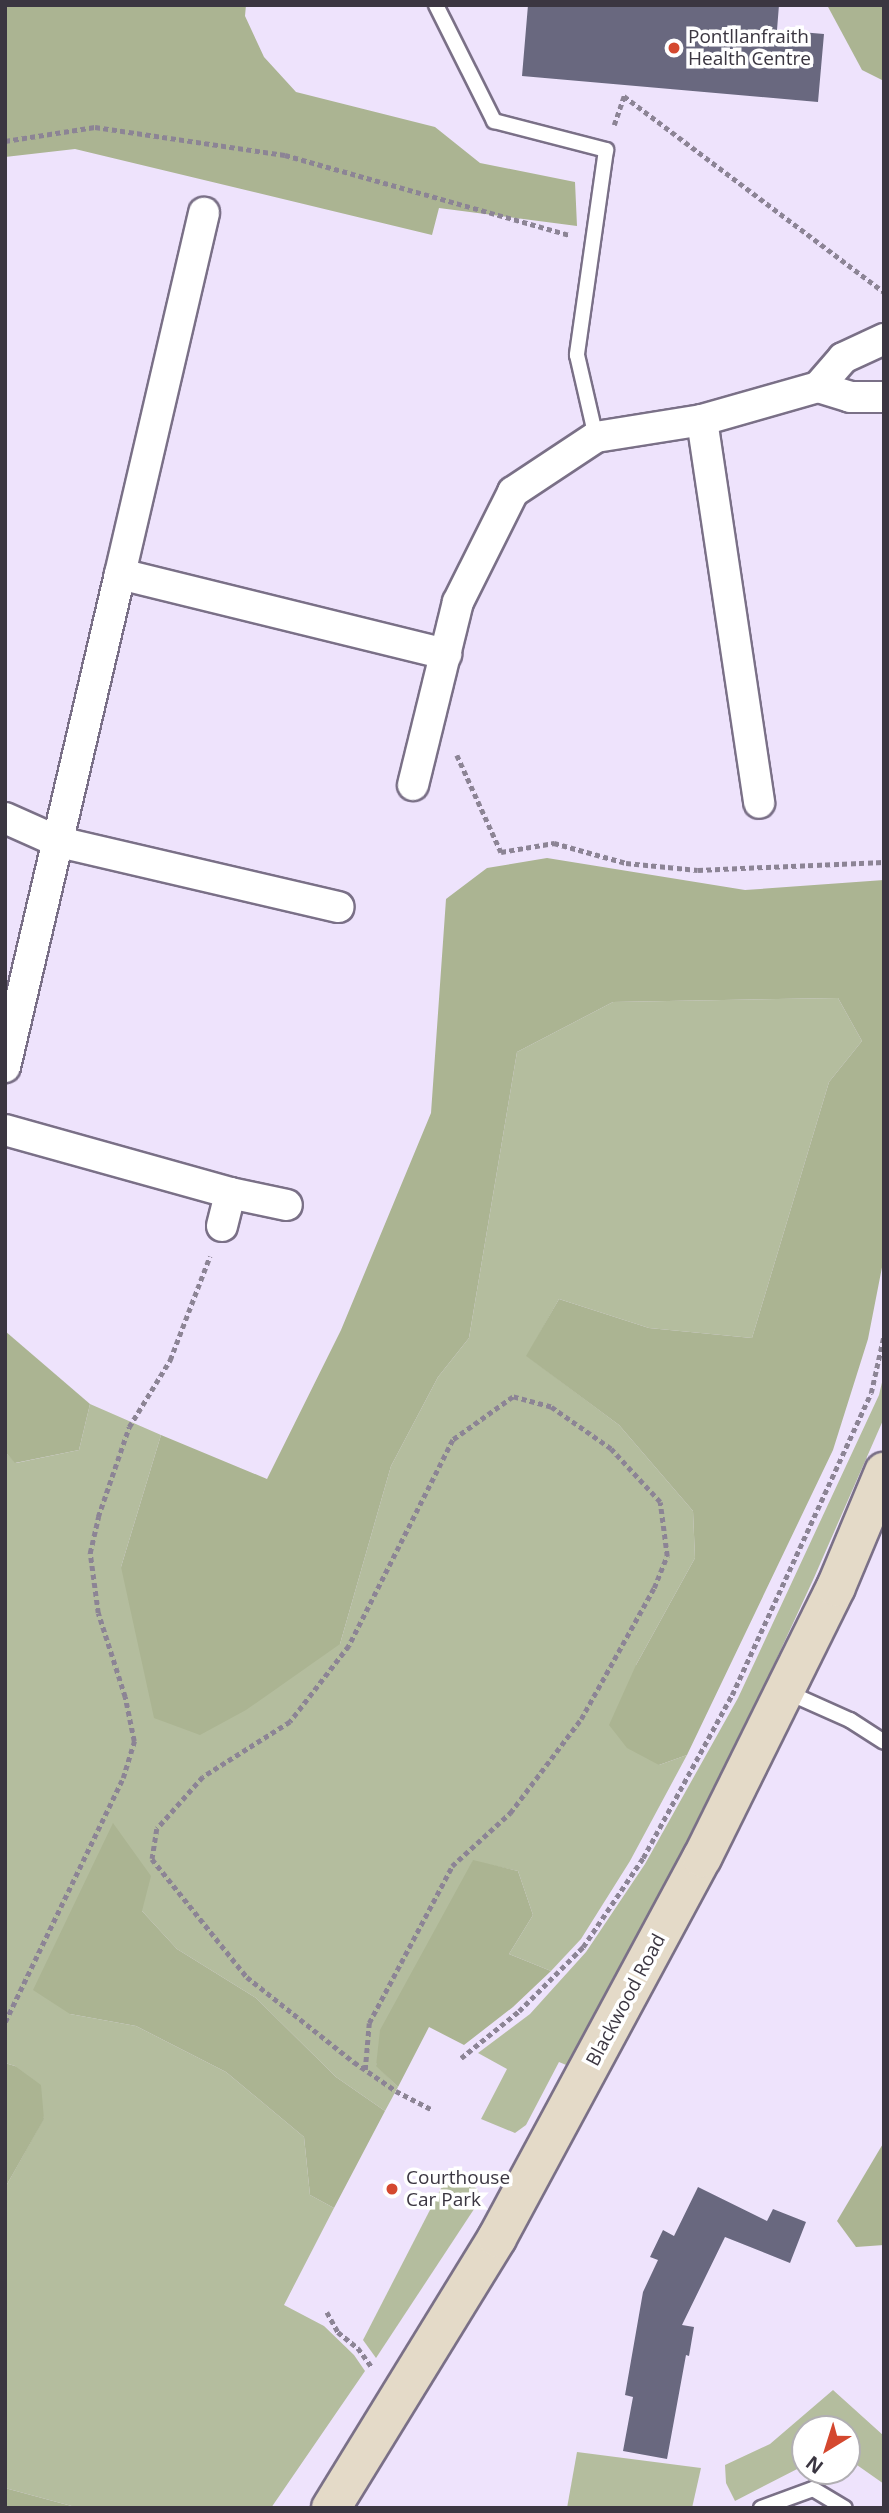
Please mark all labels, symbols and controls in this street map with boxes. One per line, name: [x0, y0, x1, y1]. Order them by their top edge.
place label: Pontllanfraith Health Centre: [688, 26, 811, 70]
marker: Pontllanfraith Health Centre: [666, 40, 682, 56]
street label: Blackwood Road: [582, 1930, 670, 2070]
place label: Courthouse Car Park: [406, 2167, 510, 2211]
marker: Courthouse Car Park: [384, 2181, 400, 2197]
north arrow: [791, 2415, 861, 2485]
text: N: [800, 2450, 828, 2480]

